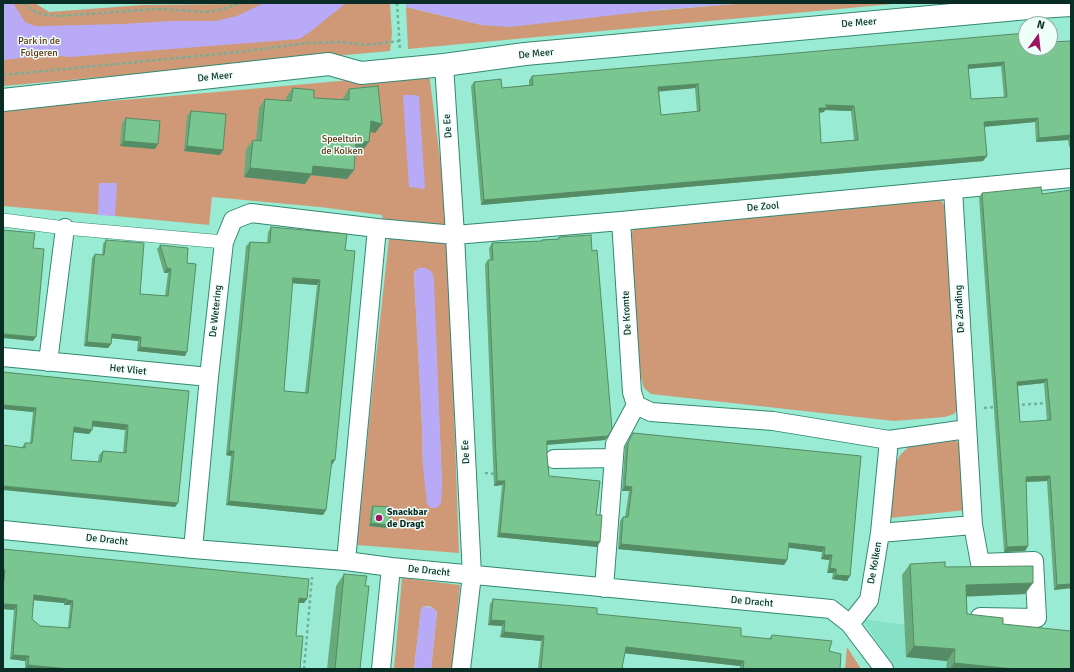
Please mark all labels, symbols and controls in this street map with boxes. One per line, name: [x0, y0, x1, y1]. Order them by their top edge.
street label: De Meer: [841, 15, 877, 31]
north arrow: [1018, 16, 1058, 56]
text: N: [1036, 18, 1046, 32]
park label: Park in de Folgeren: [18, 35, 60, 58]
street label: De Meer: [518, 46, 554, 62]
street label: De Meer: [197, 69, 233, 85]
street label: De Ee: [441, 113, 455, 139]
park label: Speeltuin de Kolken: [321, 133, 363, 156]
street label: De Zool: [746, 200, 780, 214]
street label: De Wetering: [207, 284, 225, 338]
street label: De Zanding: [953, 285, 967, 333]
street label: De Kromte: [620, 290, 634, 336]
street label: Het Vliet: [109, 362, 147, 378]
street label: De Ee: [459, 440, 473, 464]
place label: Snackbar de Dragt: [387, 506, 428, 530]
marker: Snackbar de Dragt: [374, 513, 384, 523]
street label: De Dracht: [85, 532, 129, 548]
street label: De Kolken: [865, 541, 885, 585]
street label: De Dracht: [407, 563, 451, 579]
street label: De Dracht: [730, 594, 774, 610]

